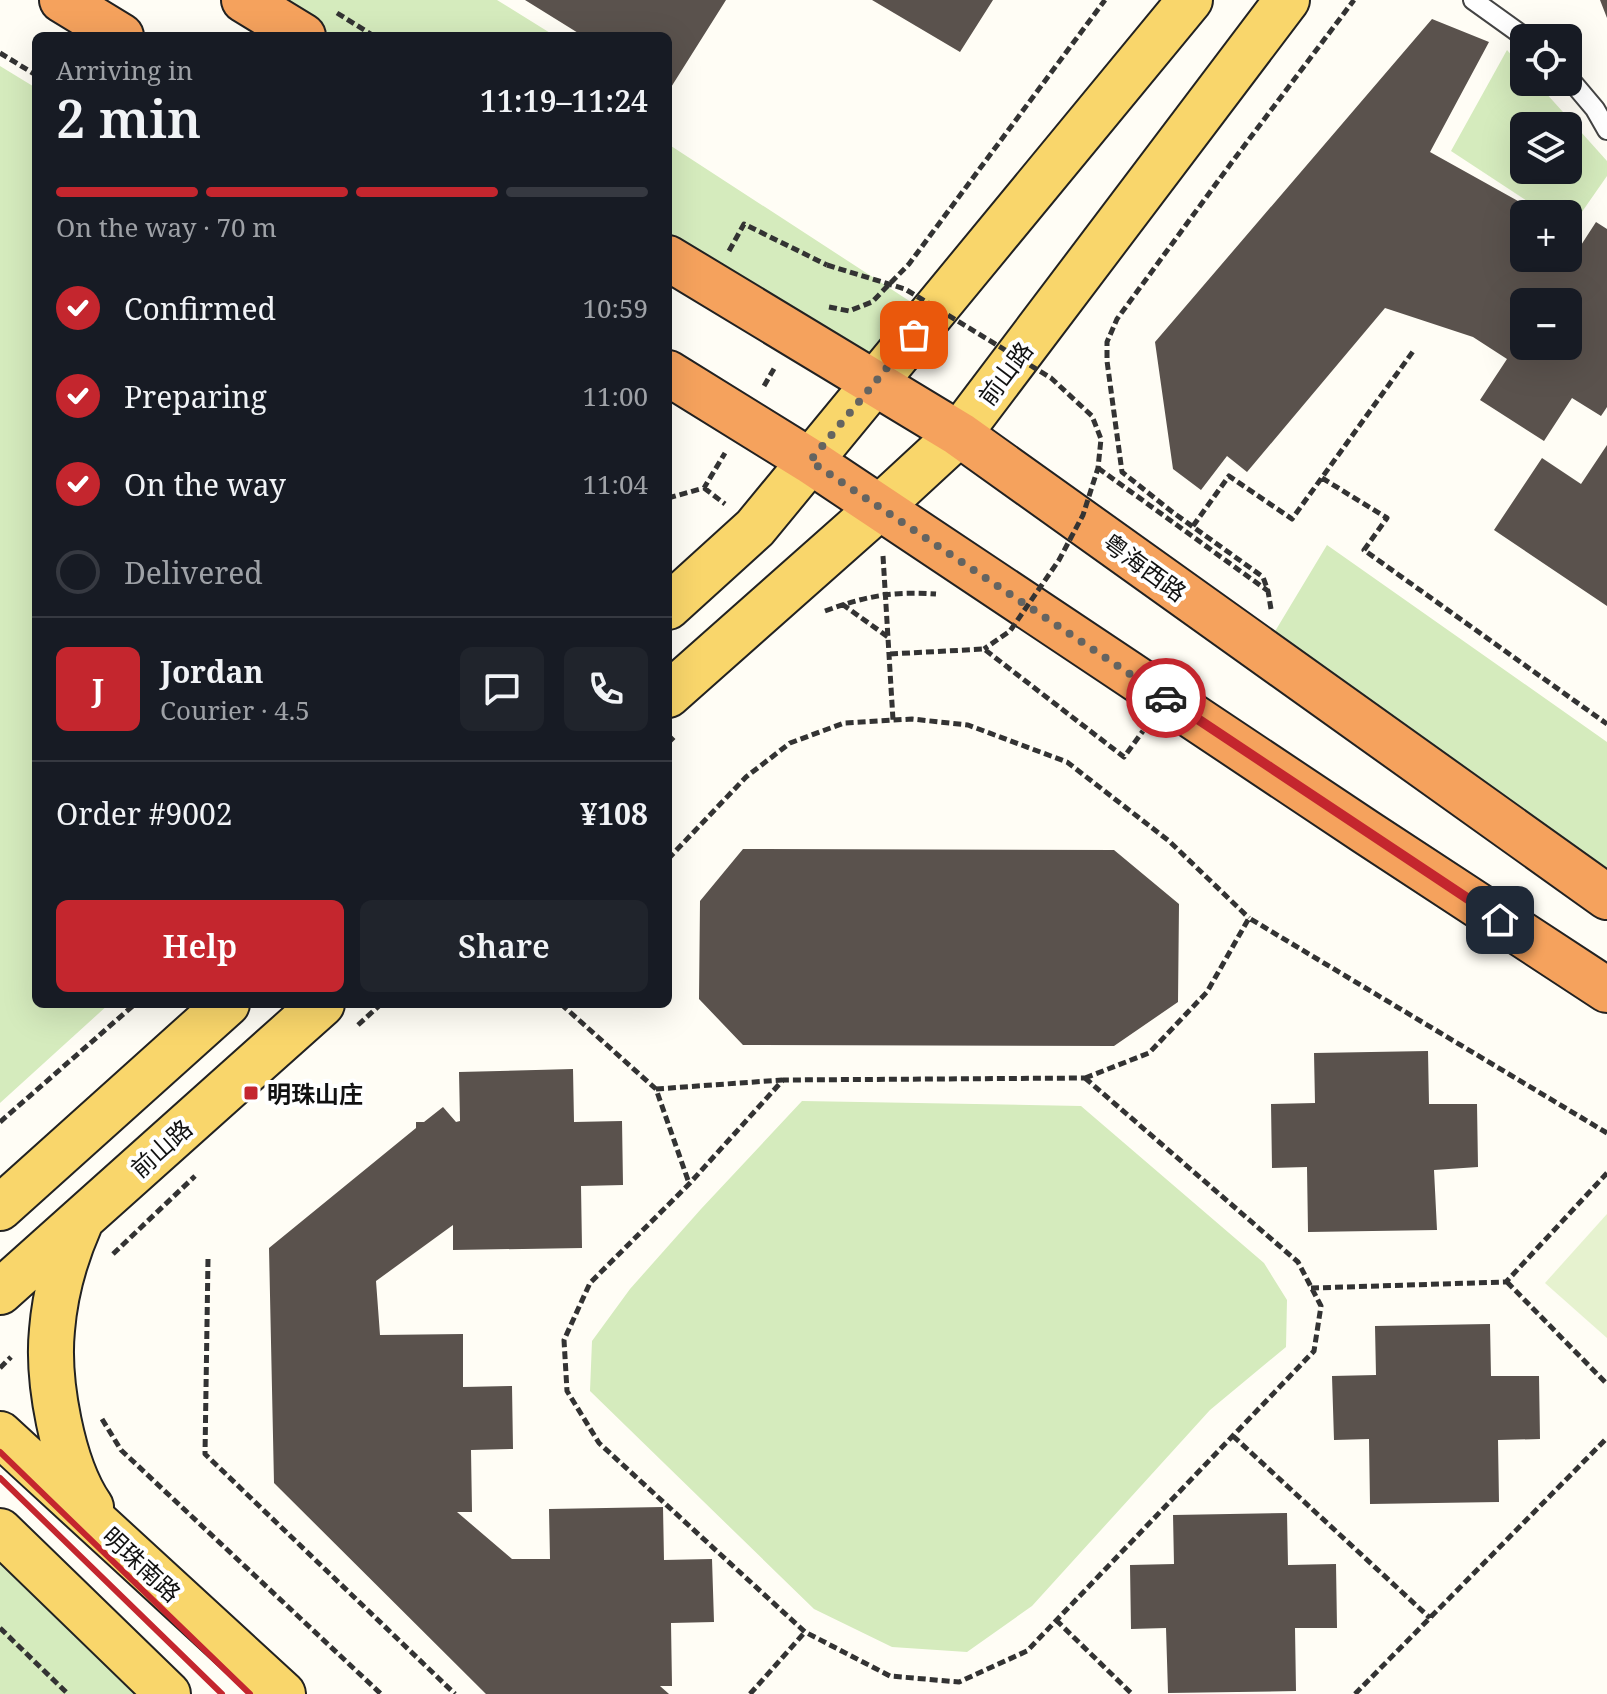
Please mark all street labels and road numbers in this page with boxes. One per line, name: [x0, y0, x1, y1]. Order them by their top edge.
street label: 前山路: [970, 334, 1040, 412]
street label: 粤海西路: [1096, 525, 1194, 609]
street label: 前山路: [123, 1112, 199, 1184]
street label: 明珠南路: [96, 1519, 188, 1609]

